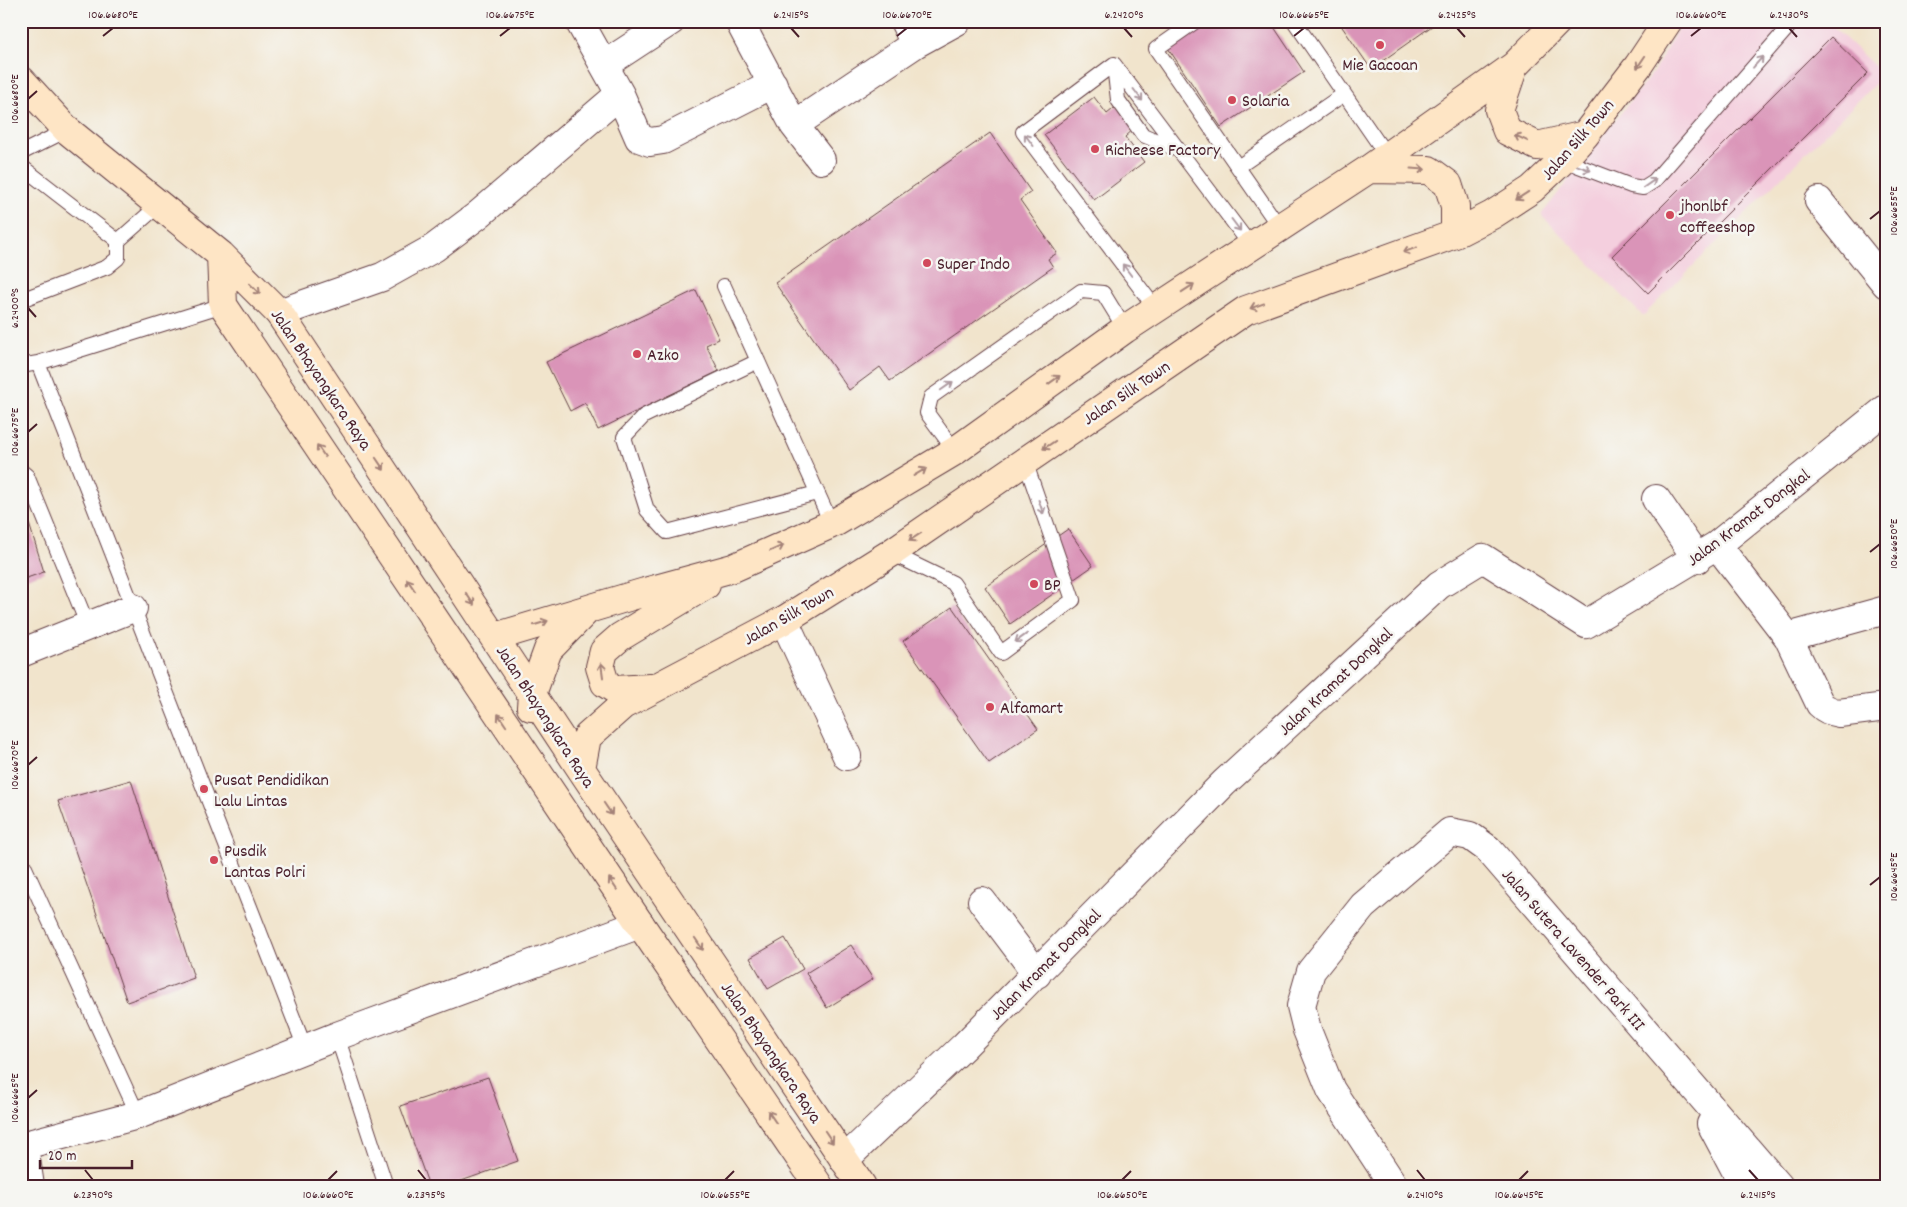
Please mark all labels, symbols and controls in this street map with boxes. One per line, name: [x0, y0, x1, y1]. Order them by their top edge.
text: 106.6680°E: [88, 7, 138, 24]
text: 106.6675°E: [486, 7, 535, 24]
text: 6.2415°S: [773, 7, 809, 24]
text: 106.6670°E: [882, 7, 932, 24]
text: 6.2420°S: [1104, 7, 1144, 24]
text: 106.6665°E: [1279, 7, 1329, 24]
text: 6.2425°S: [1438, 7, 1476, 24]
text: 106.6660°E: [1676, 7, 1727, 24]
text: 6.2430°S: [1769, 7, 1809, 24]
marker: Mie Gacoan: [1374, 39, 1386, 51]
place label: Mie Gacoan: [1342, 54, 1418, 79]
one-way arrow: [1636, 55, 1646, 69]
one-way arrow: [1752, 55, 1764, 68]
text: 106.6680°E: [7, 74, 24, 124]
one-way arrow: [1133, 88, 1143, 102]
place label: Solaria: [1242, 90, 1290, 115]
marker: Solaria: [1226, 94, 1238, 106]
street label: Jalan Silk Town: [1536, 94, 1621, 187]
one-way arrow: [1024, 133, 1034, 147]
one-way arrow: [1514, 133, 1529, 143]
place label: Richeese Factory: [1105, 139, 1221, 164]
marker: Richeese Factory: [1089, 143, 1101, 155]
one-way arrow: [1409, 164, 1425, 174]
one-way arrow: [1576, 164, 1591, 173]
one-way arrow: [1643, 177, 1657, 188]
text: 106.6655°E: [1886, 186, 1903, 236]
one-way arrow: [1515, 191, 1529, 201]
place label: jhonlbf coffeeshop: [1678, 195, 1755, 241]
marker: jhonlbf coffeeshop: [1664, 209, 1676, 221]
one-way arrow: [1230, 218, 1241, 231]
one-way arrow: [1402, 246, 1418, 255]
place label: Super Indo: [937, 253, 1010, 278]
marker: Super Indo: [921, 257, 933, 269]
one-way arrow: [1122, 263, 1132, 277]
one-way arrow: [249, 283, 262, 295]
one-way arrow: [1181, 283, 1195, 293]
text: 6.2400°S: [7, 288, 24, 328]
one-way arrow: [1250, 302, 1265, 311]
street label: Jalan Bhayangkara Raya: [263, 305, 377, 456]
place label: Azko: [647, 344, 679, 369]
marker: Azko: [631, 348, 643, 360]
street label: Jalan Silk Town: [1079, 356, 1176, 433]
one-way arrow: [1047, 375, 1061, 385]
one-way arrow: [940, 380, 953, 391]
text: 106.6675°E: [7, 407, 24, 456]
one-way arrow: [1042, 440, 1056, 450]
one-way arrow: [316, 444, 326, 458]
one-way arrow: [375, 456, 385, 470]
street label: Jalan Kramat Dongkal: [1683, 464, 1817, 574]
one-way arrow: [913, 466, 927, 476]
one-way arrow: [1037, 499, 1046, 515]
text: 106.6650°E: [1886, 518, 1903, 569]
one-way arrow: [908, 532, 922, 542]
one-way arrow: [769, 543, 784, 553]
place label: BP: [1044, 574, 1061, 599]
marker: BP: [1028, 578, 1040, 590]
one-way arrow: [406, 579, 416, 593]
street label: Jalan Silk Town: [739, 581, 839, 653]
one-way arrow: [464, 592, 475, 606]
one-way arrow: [533, 617, 549, 627]
street label: Jalan Kramat Dongkal: [1274, 622, 1400, 743]
one-way arrow: [1014, 633, 1028, 643]
street label: Jalan Bhayangkara Raya: [488, 641, 600, 794]
one-way arrow: [597, 662, 607, 678]
place label: Alfamart: [1000, 697, 1063, 722]
marker: Alfamart: [984, 701, 996, 713]
one-way arrow: [497, 714, 507, 728]
text: 106.6670°E: [7, 740, 24, 790]
place label: Pusat Pendidikan Lalu Lintas: [214, 769, 329, 815]
marker: Pusat Pendidikan Lalu Lintas: [198, 783, 210, 795]
one-way arrow: [603, 802, 613, 816]
place label: Pusdik Lantas Polri: [224, 840, 305, 886]
text: 106.6645°E: [1886, 852, 1903, 901]
marker: Pusdik Lantas Polri: [208, 854, 220, 866]
street label: Jalan Sutera Lavender Park III: [1494, 864, 1650, 1038]
one-way arrow: [608, 877, 618, 891]
street label: Jalan Kramat Dongkal: [985, 904, 1109, 1027]
one-way arrow: [694, 937, 704, 951]
street label: Jalan Bhayangkara Raya: [713, 978, 827, 1129]
text: 106.6665°E: [7, 1073, 24, 1123]
one-way arrow: [767, 1110, 777, 1124]
one-way arrow: [824, 1129, 834, 1143]
scale bar: [40, 1137, 132, 1169]
text: 20 m: [48, 1146, 76, 1168]
text: 6.2390°S: [73, 1187, 113, 1204]
text: 106.6660°E: [303, 1187, 354, 1204]
text: 6.2395°S: [407, 1187, 445, 1204]
text: 106.6655°E: [700, 1187, 750, 1204]
text: 106.6650°E: [1097, 1187, 1148, 1204]
text: 6.2410°S: [1407, 1187, 1443, 1204]
text: 106.6645°E: [1495, 1187, 1544, 1204]
text: 6.2415°S: [1740, 1187, 1776, 1204]

